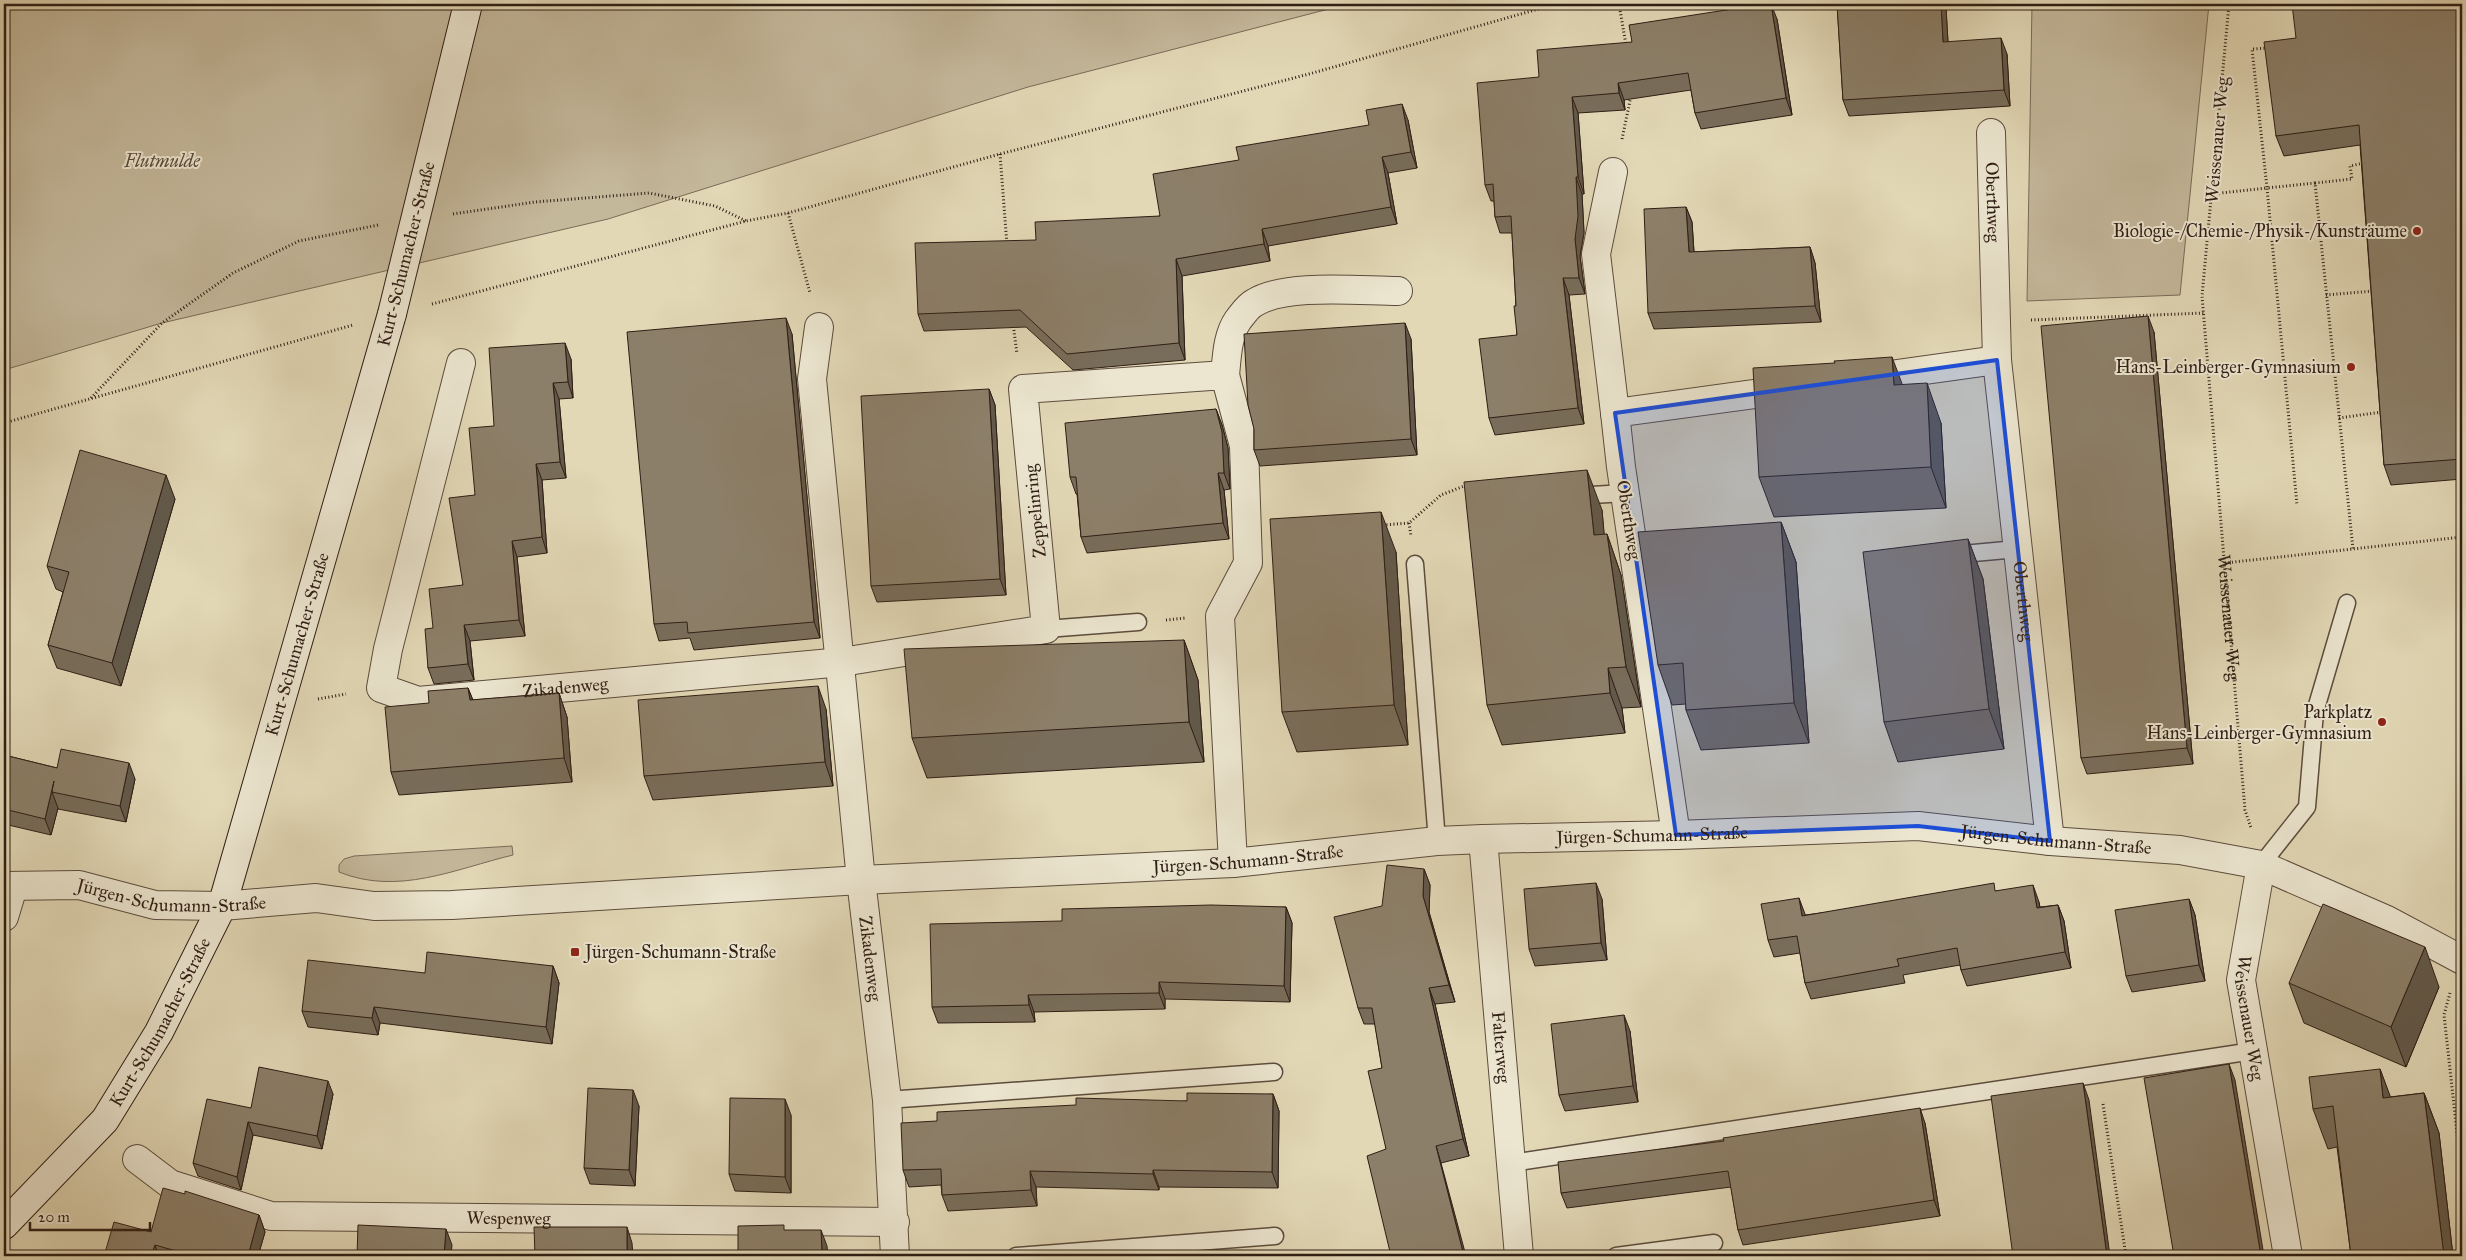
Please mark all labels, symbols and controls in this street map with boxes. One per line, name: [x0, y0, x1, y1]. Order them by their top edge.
street label: Weissenauer Weg: [2201, 75, 2235, 204]
park label: Flutmulde: [123, 150, 201, 172]
street label: Kurt-Schumacher-Straße: [372, 159, 440, 349]
street label: Oberthweg: [1981, 161, 2005, 243]
place label: Biologie-/Chemie-/Physik-/Kunsträume: [2113, 220, 2407, 243]
marker: Biologie-/Chemie-/Physik-/Kunsträume: [2411, 225, 2423, 237]
place label: Hans-Leinberger-Gymnasium: [2116, 356, 2341, 379]
marker: Hans-Leinberger-Gymnasium: [2345, 361, 2357, 373]
street label: Zeppelinring: [1019, 463, 1052, 559]
street label: Oberthweg: [1611, 479, 1646, 562]
street label: Kurt-Schumacher-Straße: [260, 550, 334, 739]
street label: Weissenauer Weg: [2213, 554, 2245, 682]
street label: Oberthweg: [2008, 560, 2039, 643]
street label: Zikadenweg: [522, 673, 610, 702]
place label: Parkplatz Hans-Leinberger-Gymnasium: [2147, 701, 2372, 745]
marker: Parkplatz Hans-Leinberger-Gymnasium: [2376, 716, 2388, 728]
street label: Jürgen-Schumann-Straße: [1958, 820, 2152, 859]
street label: Jürgen-Schumann-Straße: [1554, 821, 1748, 850]
street label: Jürgen-Schumann-Straße: [1150, 840, 1345, 879]
street label: Jürgen-Schumann-Straße: [72, 873, 267, 917]
street label: Zikadenweg: [854, 915, 886, 1003]
street label: Kurt-Schumacher-Straße: [105, 934, 215, 1111]
place label: Jürgen-Schumann-Straße: [583, 941, 776, 964]
marker: Jürgen-Schumann-Straße: [569, 946, 581, 958]
street label: Weissenauer Weg: [2230, 953, 2269, 1083]
street label: Falterweg: [1487, 1010, 1515, 1085]
scale bar: [30, 1200, 150, 1232]
street label: Wespenweg: [466, 1207, 551, 1231]
text: 20 m: [38, 1208, 70, 1226]

